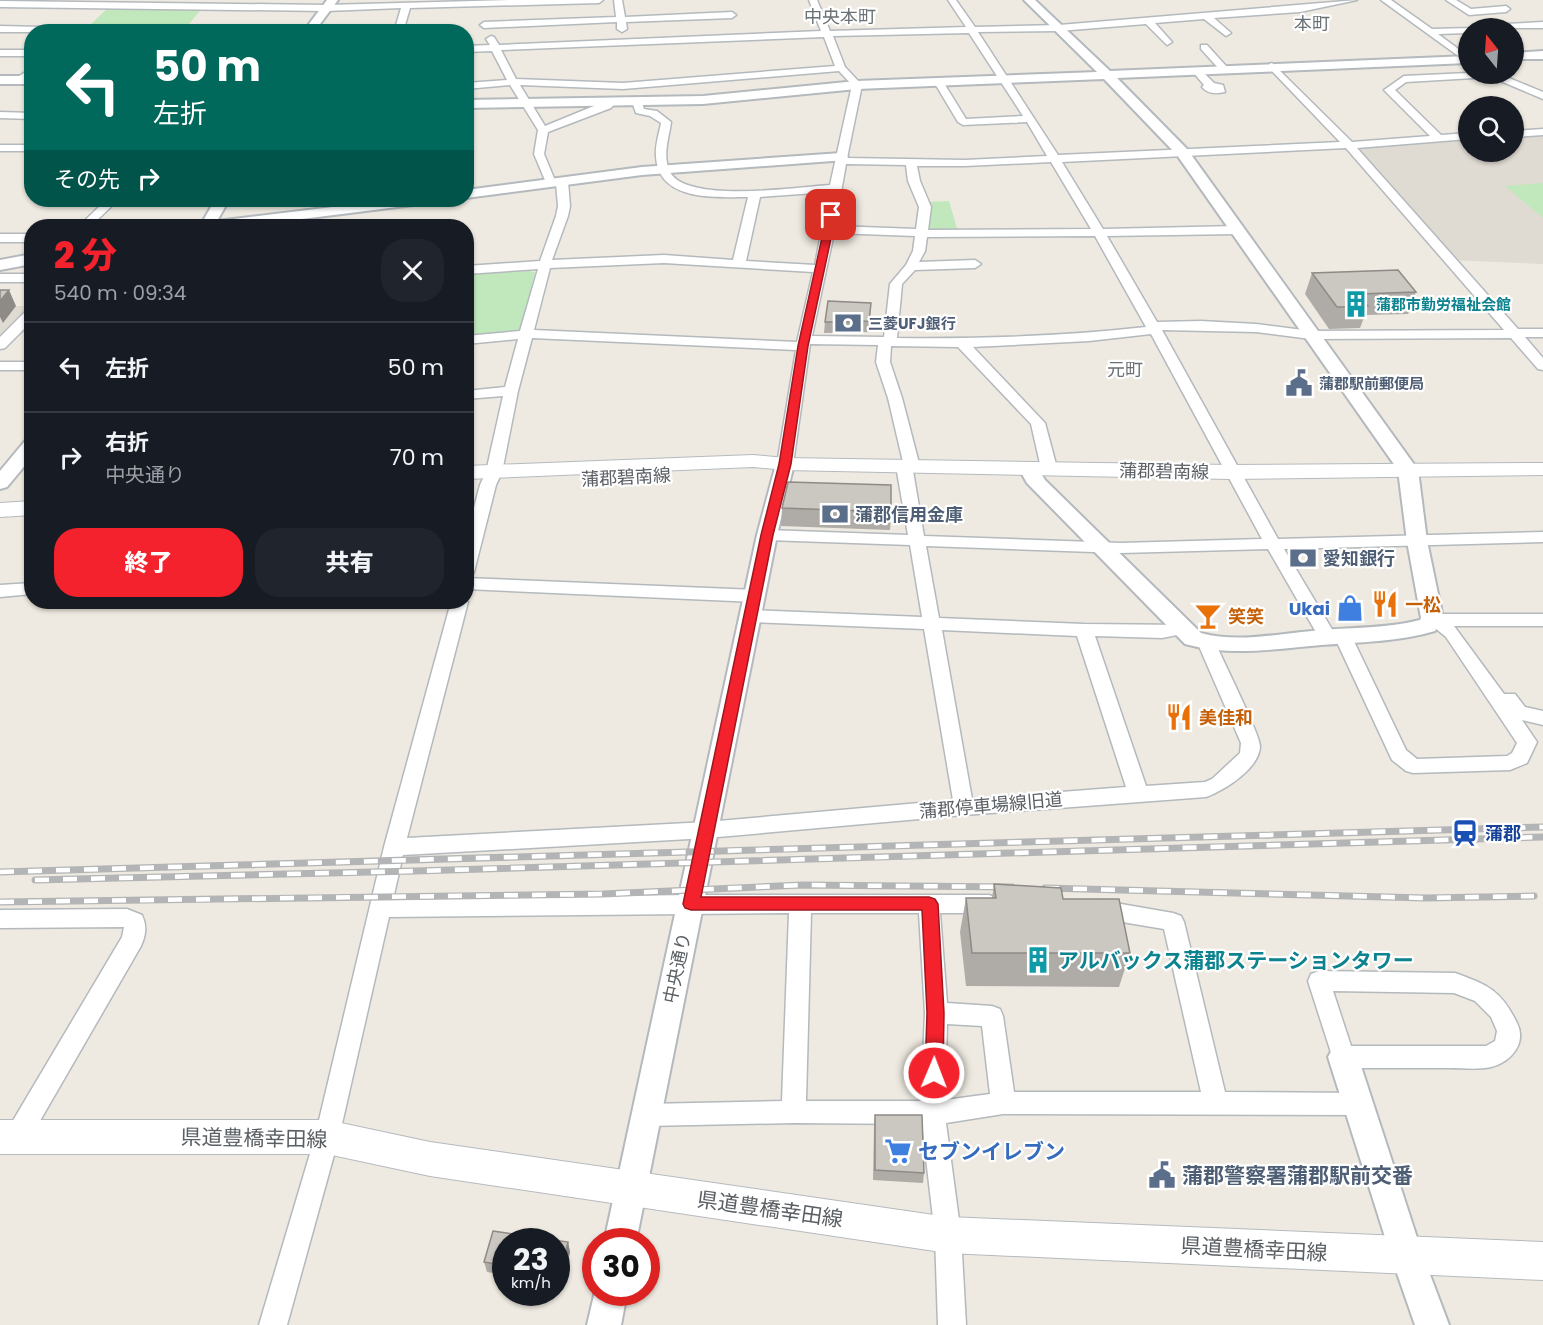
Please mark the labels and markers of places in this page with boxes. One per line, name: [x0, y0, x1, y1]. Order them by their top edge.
pin: [805, 189, 856, 240]
building icon: 蒲郡市勤労福祉会館: [1341, 289, 1371, 319]
place label: 蒲郡市勤労福祉会館: [1376, 294, 1511, 315]
bank icon: 三菱UFJ銀行: [833, 308, 863, 338]
place label: 三菱UFJ銀行: [868, 313, 955, 334]
public building icon: 蒲郡駅前郵便局: [1284, 368, 1314, 398]
place label: 蒲郡駅前郵便局: [1319, 373, 1424, 394]
bank icon: 蒲郡信用金庫: [820, 499, 850, 529]
place label: 蒲郡信用金庫: [855, 502, 963, 527]
bank icon: 愛知銀行: [1288, 543, 1318, 573]
place label: 愛知銀行: [1323, 546, 1395, 571]
restaurant icon: 一松: [1370, 589, 1400, 619]
place label: 一松: [1405, 592, 1441, 617]
shop icon: Ukai: [1335, 593, 1365, 623]
place label: Ukai: [1289, 596, 1330, 621]
bar icon: 笑笑: [1193, 601, 1223, 631]
place label: 笑笑: [1228, 604, 1264, 629]
restaurant icon: 美佳和: [1164, 702, 1194, 732]
place label: 美佳和: [1199, 705, 1253, 730]
station icon: 蒲郡: [1450, 818, 1480, 848]
place label: 蒲郡: [1485, 821, 1521, 846]
building icon: アルバックス蒲郡ステーションタワー: [1023, 945, 1053, 975]
place label: アルバックス蒲郡ステーションタワー: [1058, 946, 1414, 975]
supermarket icon: セブンイレブン: [883, 1136, 913, 1166]
place label: セブンイレブン: [918, 1137, 1065, 1166]
public building icon: 蒲郡警察署蒲郡駅前交番: [1147, 1160, 1177, 1190]
place label: 蒲郡警察署蒲郡駅前交番: [1182, 1161, 1413, 1190]

